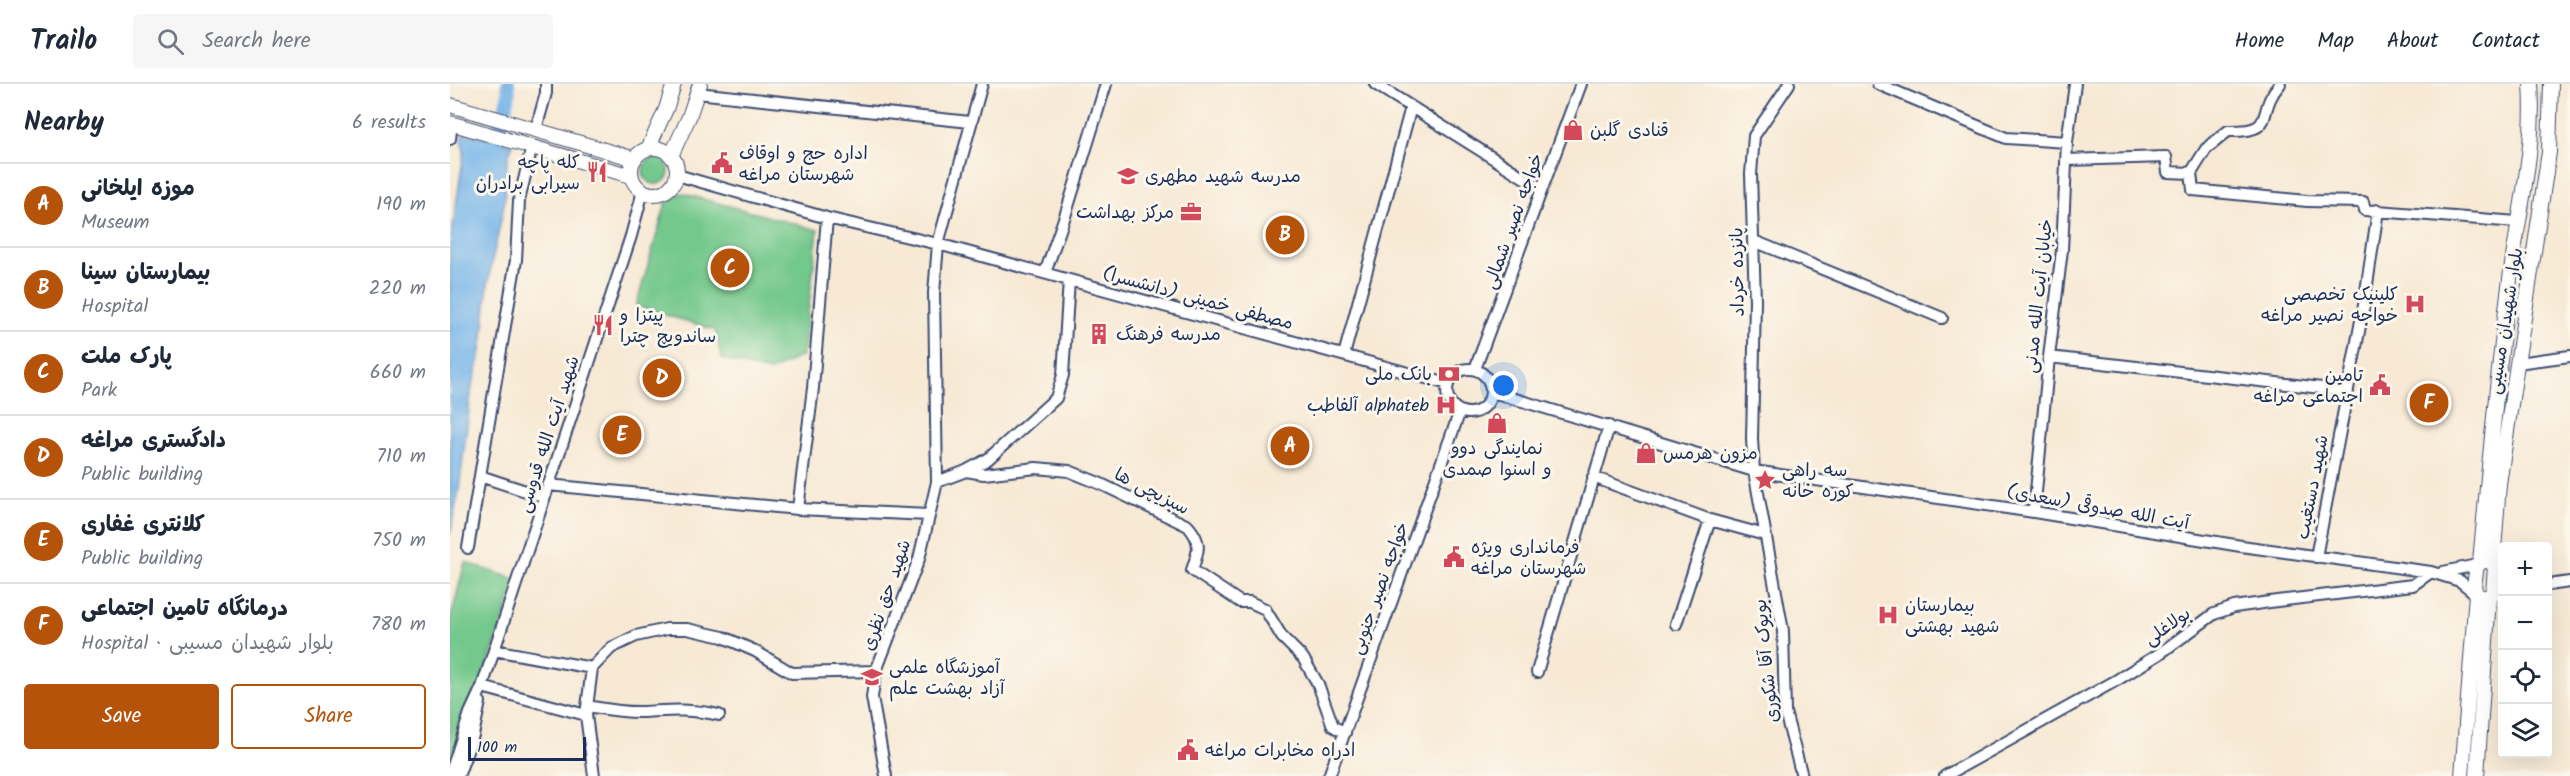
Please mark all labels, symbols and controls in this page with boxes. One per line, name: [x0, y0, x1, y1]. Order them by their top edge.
search box: [133, 14, 553, 68]
text: Trailo: [30, 19, 97, 64]
text: Search here: [202, 24, 311, 59]
icon: search: [154, 25, 187, 58]
text: Home: [2235, 25, 2284, 58]
text: Map: [2317, 25, 2354, 58]
text: About: [2387, 25, 2438, 58]
text: Contact: [2471, 25, 2540, 58]
text: Nearby: [24, 102, 104, 144]
text: 6 results: [352, 107, 426, 139]
place label: قنادی گلبن: [1590, 117, 1669, 146]
shop icon: قنادی گلبن: [1561, 118, 1585, 142]
place label: اداره حج و اوقاف شهرستان مراغه: [739, 140, 868, 190]
place label: کله پاچه سیرابی برادران: [476, 149, 580, 199]
street label: خواجه نصیر شمالی: [1476, 149, 1552, 294]
public building icon: اداره حج و اوقاف شهرستان مراغه: [710, 151, 734, 175]
restaurant icon: کله پاچه سیرابی برادران: [585, 160, 609, 184]
place label: مدرسه شهید مطهری: [1145, 163, 1301, 192]
school or university icon: مدرسه شهید مطهری: [1116, 164, 1140, 188]
text: موزه ایلخانی: [81, 172, 195, 207]
text: A: [37, 189, 50, 221]
text: 190 m: [376, 189, 426, 221]
place label: مرکز بهداشت: [1076, 199, 1174, 228]
office icon: مرکز بهداشت: [1179, 200, 1203, 224]
text: Museum: [81, 207, 149, 239]
pin: B: [1266, 212, 1304, 258]
street label: خیابان آیت الله مدنی: [2017, 217, 2062, 375]
street label: پانزده خرداد: [1723, 227, 1754, 317]
pin: C: [710, 246, 750, 291]
street label: بلوار شهیدان مسیبی: [2481, 246, 2532, 397]
text: بیمارستان سینا: [81, 256, 210, 291]
street label: مصطفی خمینی (دانشسرا): [1099, 260, 1296, 339]
text: B: [37, 273, 50, 305]
text: 220 m: [369, 273, 426, 305]
place label: کلینیک تخصصی خواجه نصیر مراغه: [2261, 281, 2398, 331]
text: Hospital: [81, 291, 148, 323]
hospital icon: کلینیک تخصصی خواجه نصیر مراغه: [2403, 292, 2427, 316]
place label: پیتزا و ساندویچ چترا: [618, 302, 716, 352]
restaurant icon: پیتزا و ساندویچ چترا: [591, 313, 615, 337]
place label: مدرسه فرهنگ: [1116, 321, 1221, 350]
building icon: مدرسه فرهنگ: [1087, 322, 1111, 346]
text: پارک ملت: [81, 340, 172, 375]
street label: شهید آیت الله قدوسی: [510, 352, 589, 517]
pin: D: [642, 356, 682, 400]
text: C: [37, 357, 50, 389]
text: 660 m: [370, 357, 426, 389]
place label: بانک ملی: [1365, 361, 1432, 390]
bank icon: بانک ملی: [1437, 362, 1461, 386]
place label: تامین اجتماعی مراغه: [2254, 362, 2364, 412]
your location: [1489, 371, 1518, 400]
public building icon: تامین اجتماعی مراغه: [2368, 373, 2392, 397]
text: Park: [81, 375, 117, 407]
pin: F: [2410, 380, 2448, 426]
place label: آلفاطب alphateb: [1307, 392, 1430, 421]
hospital icon: آلفاطب alphateb: [1434, 393, 1458, 417]
shop icon: نمایندگی دوو و اسنوا صمدی: [1485, 411, 1509, 435]
pin: E: [602, 412, 642, 458]
text: دادگستری مراغه: [81, 424, 226, 459]
pin: A: [1270, 424, 1310, 469]
street label: شهید دستغیب: [2289, 432, 2338, 542]
place label: نمایندگی دوو و اسنوا صمدی: [1442, 435, 1552, 485]
place label: مزون هرمس: [1663, 440, 1758, 469]
text: D: [37, 441, 50, 473]
text: 710 m: [377, 441, 426, 473]
shop icon: مزون هرمس: [1634, 441, 1658, 465]
place label: سه راهی کوره خانه: [1782, 457, 1854, 507]
text: Public building: [81, 459, 203, 491]
street label: سبزیچی ها: [1109, 461, 1194, 524]
place icon: سه راهی کوره خانه: [1753, 468, 1777, 492]
street label: آیت الله صدوقی (سعدی): [2004, 478, 2193, 539]
text: کلانتری غفاری: [81, 508, 205, 543]
street label: خواجه نصیر جنوبی: [1343, 518, 1418, 659]
text: E: [38, 525, 49, 557]
text: 750 m: [372, 525, 426, 557]
place label: فرمانداری ویژه شهرستان مراغه: [1471, 534, 1587, 584]
street label: شهید حق نظری: [855, 536, 920, 655]
map controls: [2498, 542, 2552, 758]
button: +: [2498, 542, 2552, 596]
text: Public building: [81, 543, 203, 575]
public building icon: فرمانداری ویژه شهرستان مراغه: [1442, 545, 1466, 569]
text: درمانگاه تامین اجتماعی: [81, 592, 288, 627]
place label: بیمارستان شهید بهشتی: [1905, 592, 1999, 642]
button: −: [2498, 596, 2552, 650]
street label: بویوک آقا شکوری: [1747, 598, 1788, 724]
street label: بولاغلی: [2138, 600, 2197, 654]
hospital icon: بیمارستان شهید بهشتی: [1876, 603, 1900, 627]
text: F: [38, 609, 49, 641]
text: 780 m: [371, 609, 426, 641]
text: Hospital · بلوار شهیدان مسیبی: [81, 628, 334, 660]
button: locate: [2498, 650, 2552, 704]
place label: آموزشگاه علمی آزاد بهشت علم: [889, 654, 1006, 704]
school or university icon: آموزشگاه علمی آزاد بهشت علم: [860, 665, 884, 689]
button: Save: [24, 684, 219, 749]
button: Share: [231, 684, 426, 749]
button: layers: [2498, 704, 2552, 758]
scale bar: [468, 734, 586, 762]
text: 100 m: [477, 735, 517, 760]
place label: ادراه مخابرات مراغه: [1205, 737, 1355, 766]
public building icon: ادراه مخابرات مراغه: [1176, 738, 1200, 762]

